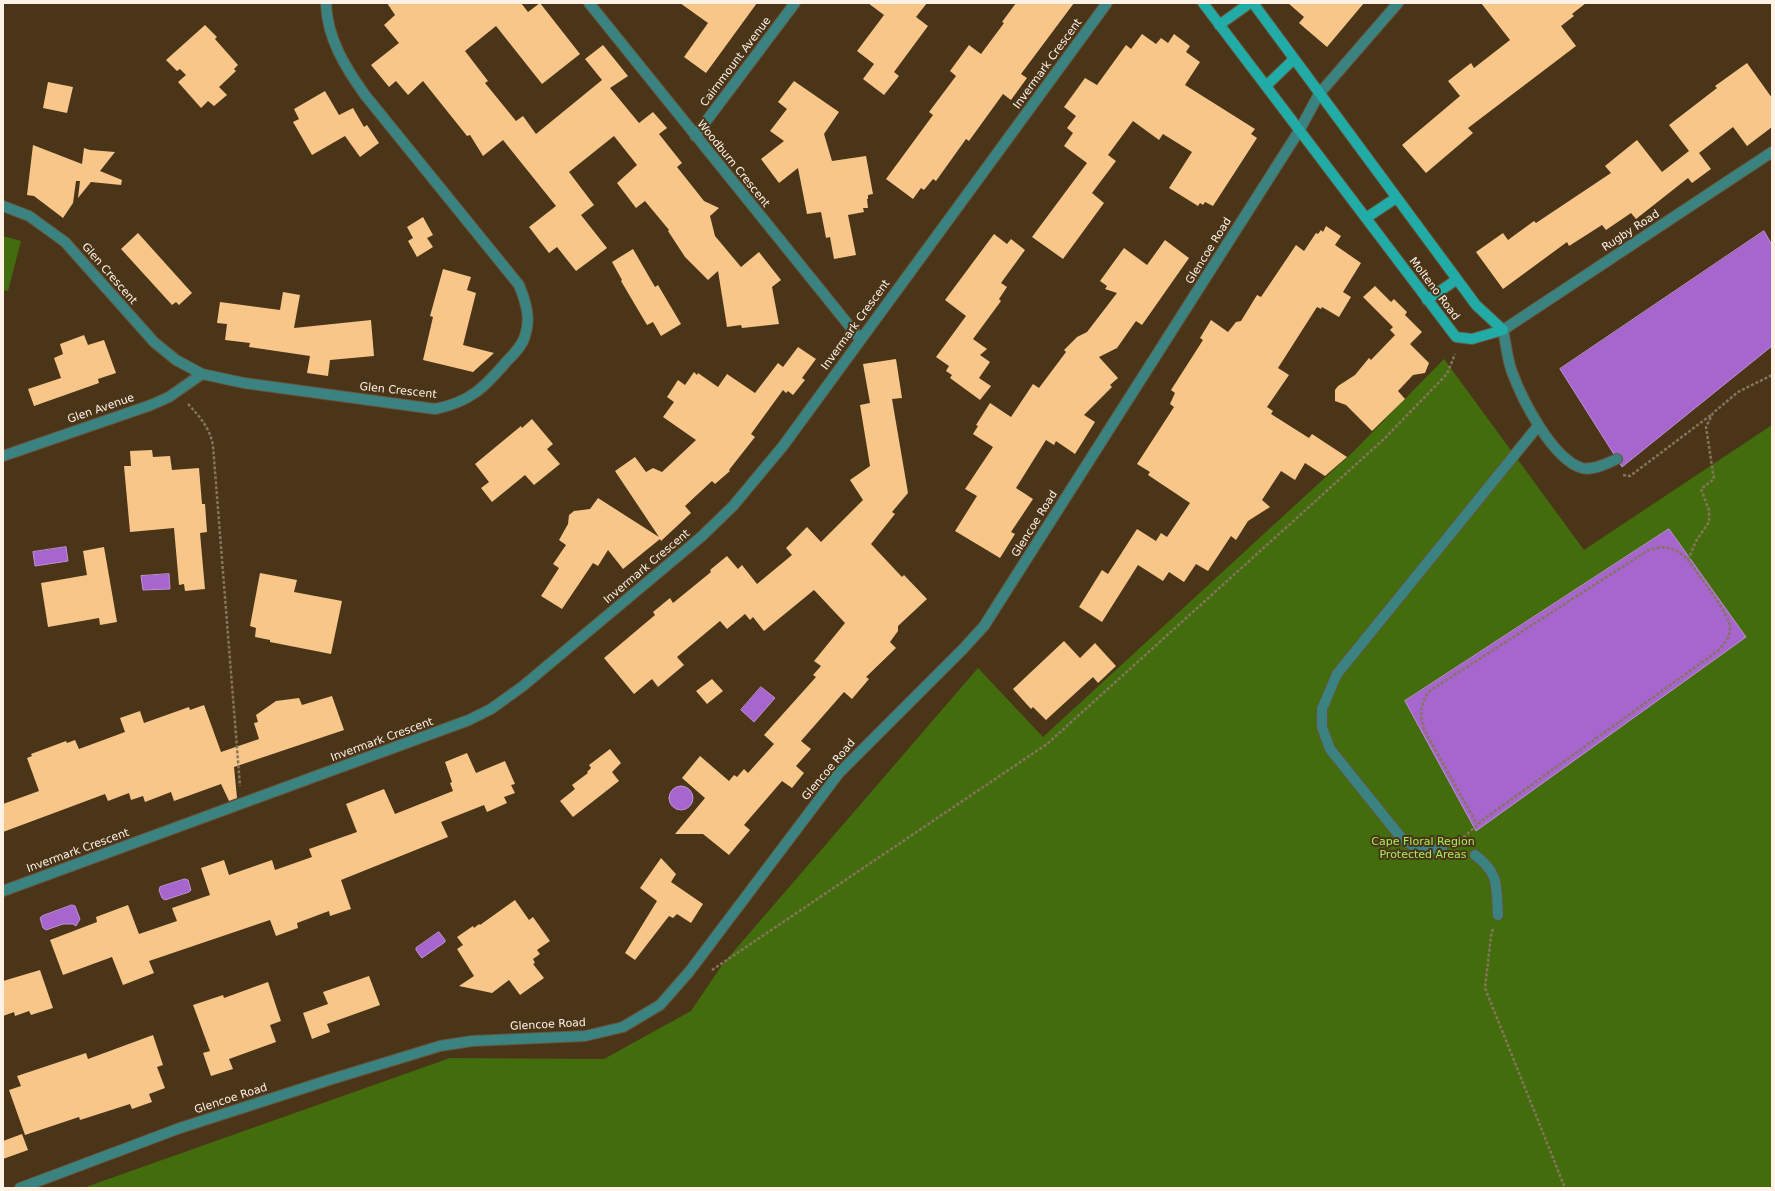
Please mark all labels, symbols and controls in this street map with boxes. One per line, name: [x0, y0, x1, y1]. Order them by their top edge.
street label: Cairnmount Avenue: [698, 15, 774, 109]
street label: Invermark Crescent: [1011, 16, 1085, 112]
street label: Woodburn Crescent: [694, 118, 772, 210]
street label: Rugby Road: [1600, 208, 1662, 254]
street label: Glencoe Road: [1183, 215, 1235, 287]
street label: Glen Crescent: [79, 240, 139, 308]
street label: Molteno Road: [1406, 255, 1462, 323]
street label: Invermark Crescent: [819, 277, 893, 373]
street label: Glen Crescent: [359, 380, 437, 402]
street label: Glen Avenue: [66, 391, 136, 427]
street label: Glencoe Road: [1009, 488, 1061, 560]
street label: Invermark Crescent: [601, 527, 693, 607]
street label: Invermark Crescent: [329, 715, 435, 765]
street label: Glencoe Road: [800, 737, 858, 803]
street label: Invermark Crescent: [25, 826, 131, 876]
park label: Cape Floral Region Protected Areas: [1371, 835, 1475, 861]
street label: Glencoe Road: [510, 1016, 586, 1034]
street label: Glencoe Road: [193, 1081, 269, 1117]

